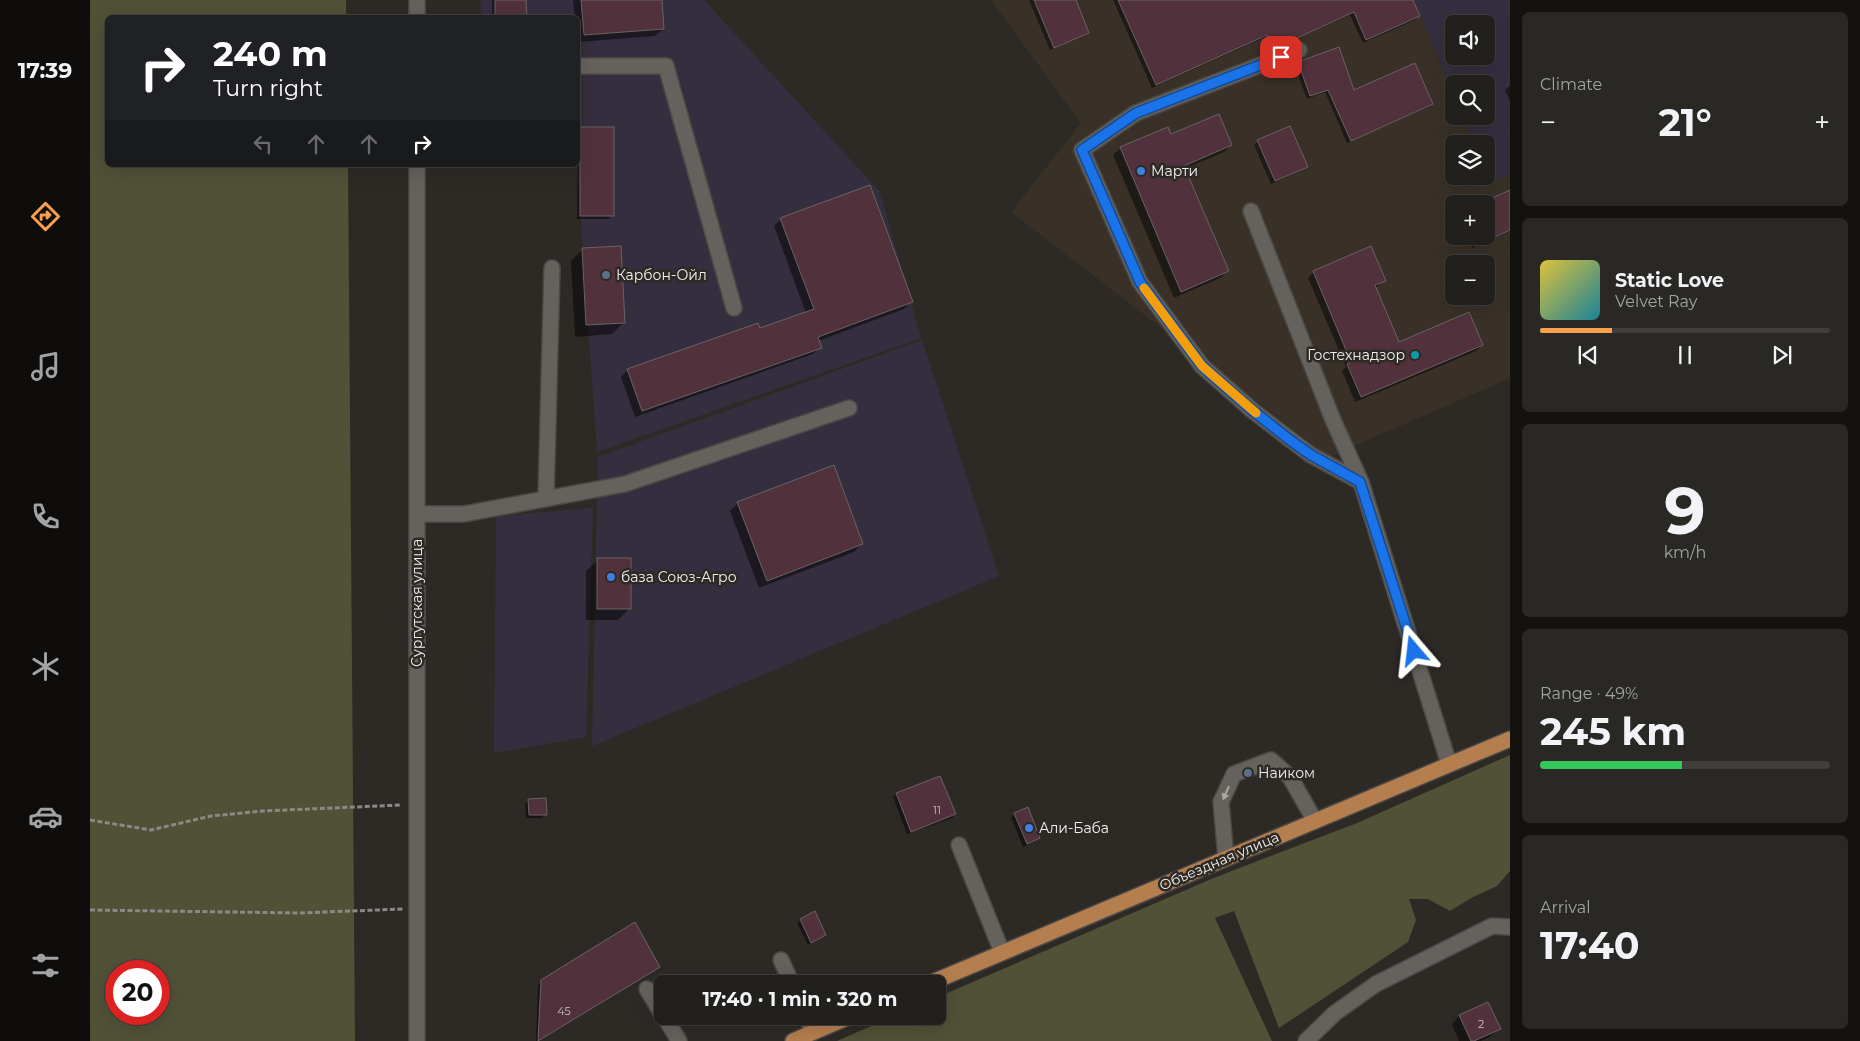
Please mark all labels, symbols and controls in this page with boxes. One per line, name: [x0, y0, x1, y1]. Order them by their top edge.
map controls: [1445, 15, 1495, 305]
button: sound: [1445, 15, 1495, 65]
text: 240 m: [213, 32, 328, 75]
icon: right: [130, 35, 195, 100]
pin: [1260, 36, 1302, 78]
icon: arrive: [1267, 43, 1295, 71]
text: 17:39: [18, 57, 72, 84]
text: Turn right: [213, 75, 323, 102]
button: search: [1445, 75, 1495, 125]
text: Climate: [1540, 75, 1602, 94]
text: 21°: [1658, 99, 1712, 146]
text: −: [1540, 105, 1556, 139]
text: +: [1814, 105, 1830, 139]
icon: left: [249, 130, 277, 158]
icon: ahead: [302, 130, 330, 158]
icon: ahead: [355, 130, 383, 158]
icon: right: [408, 130, 436, 158]
button: layers: [1445, 135, 1495, 185]
place label: Марти: [1151, 162, 1198, 180]
marker: Марти: [1135, 165, 1147, 177]
button: +: [1445, 195, 1495, 245]
icon: directions: [28, 199, 63, 234]
button: −: [1445, 255, 1495, 305]
place label: Карбон-Ойл: [616, 266, 707, 284]
marker: Карбон-Ойл: [600, 269, 612, 281]
text: Static Love: [1615, 269, 1724, 292]
text: Velvet Ray: [1615, 292, 1697, 311]
icon: previous: [1574, 341, 1602, 369]
icon: pause: [1671, 341, 1699, 369]
icon: next: [1768, 341, 1796, 369]
place label: Гостехнадзор: [1307, 346, 1405, 364]
icon: music: [28, 349, 63, 384]
marker: Гостехнадзор: [1409, 349, 1421, 361]
text: 9: [1664, 471, 1706, 550]
icon: phone: [28, 499, 63, 534]
street label: Сургутская улица: [408, 539, 426, 667]
text: km/h: [1664, 543, 1706, 562]
place label: база Союз-Агро: [621, 568, 737, 586]
marker: база Союз-Агро: [605, 571, 617, 583]
position arrow: [1387, 624, 1439, 676]
icon: climate: [28, 649, 63, 684]
text: Range · 49%: [1540, 684, 1638, 703]
text: 245 km: [1540, 708, 1686, 755]
place label: Наиком: [1258, 764, 1315, 782]
marker: Наиком: [1242, 767, 1254, 779]
one-way arrow: [1221, 786, 1229, 800]
icon: car: [28, 799, 63, 834]
house number: 11: [933, 803, 941, 817]
place label: Али-Баба: [1039, 819, 1109, 837]
marker: Али-Баба: [1023, 822, 1035, 834]
street label: Объездная улица: [1156, 828, 1282, 894]
text: Arrival: [1540, 898, 1590, 917]
text: 17:40: [1540, 922, 1640, 969]
icon: filters: [28, 948, 63, 983]
speed limit sign: 20: [105, 960, 170, 1025]
text: 17:40 · 1 min · 320 m: [703, 988, 897, 1011]
house number: 45: [557, 1004, 571, 1018]
house number: 2: [1478, 1017, 1484, 1031]

